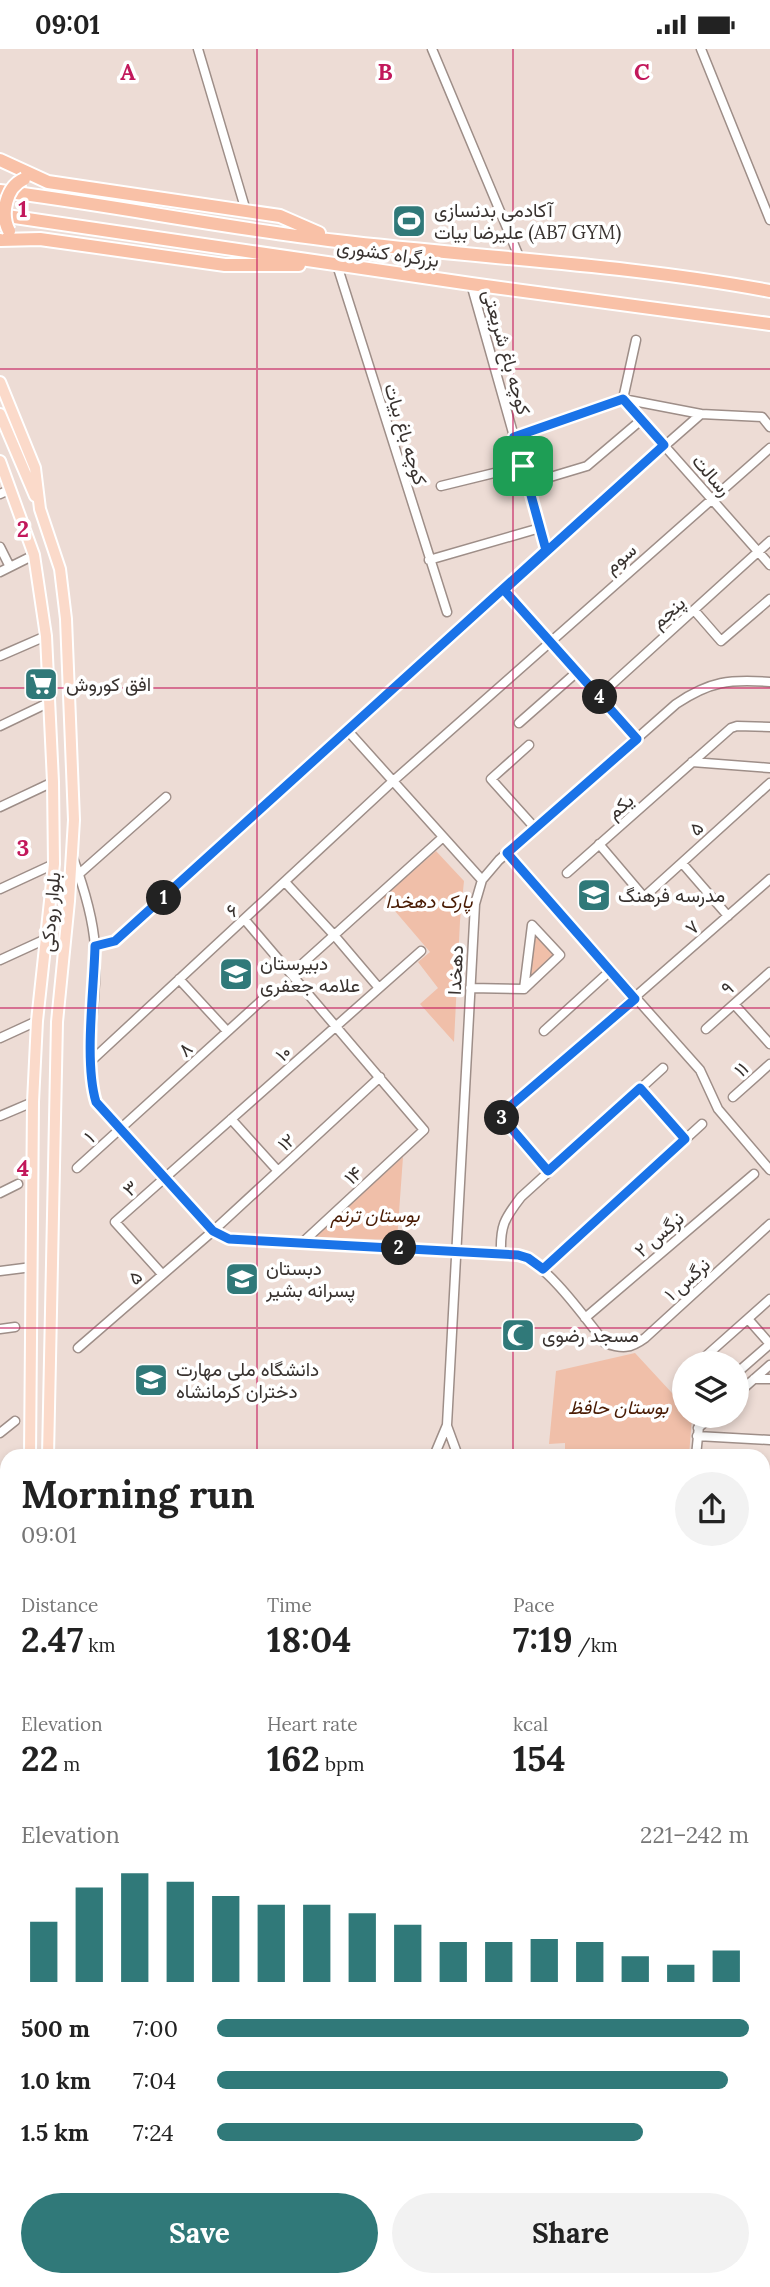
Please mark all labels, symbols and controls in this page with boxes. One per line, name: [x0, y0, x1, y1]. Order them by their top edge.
text: 09:01: [35, 8, 100, 41]
text: A: [120, 57, 136, 86]
text: B: [377, 57, 393, 86]
text: C: [634, 57, 650, 86]
text: 1: [18, 194, 28, 223]
place label: آکادمی بدنسازی علیرضا بیات (AB7 GYM): [434, 198, 622, 245]
sports icon: آکادمی بدنسازی علیرضا بیات (AB7 GYM): [390, 202, 428, 240]
street label: بزرگراه کشوری: [335, 234, 441, 272]
street label: کوچه باغ شریعتی: [476, 287, 536, 418]
street label: کوچه باغ بیات: [377, 380, 433, 488]
pin: [493, 436, 553, 496]
icon: arrive: [504, 447, 542, 485]
street label: رسالت: [687, 449, 737, 501]
text: 2: [17, 514, 29, 543]
street label: سوم: [599, 538, 642, 579]
street label: پنجم: [646, 591, 691, 635]
supermarket icon: افق کوروش: [22, 665, 60, 703]
place label: افق کوروش: [66, 672, 151, 696]
pin: 4: [582, 679, 618, 715]
text: 4: [594, 684, 605, 708]
street label: یکم: [602, 788, 639, 825]
street label: ۵: [684, 815, 708, 841]
text: 3: [17, 833, 29, 862]
street label: بلوار رودکی: [35, 871, 65, 953]
school or university icon: مدرسه فرهنگ: [575, 876, 613, 914]
pin: 1: [146, 881, 182, 915]
place label: مدرسه فرهنگ: [618, 883, 725, 907]
text: 1: [160, 885, 167, 909]
park label: پارک دهخدا: [385, 889, 474, 915]
street label: ۶: [221, 898, 243, 922]
street label: ۷: [680, 914, 704, 940]
street label: دهخدا: [442, 945, 468, 995]
place label: دبیرستان علامه جعفری: [260, 951, 360, 997]
school or university icon: دبیرستان علامه جعفری: [217, 955, 255, 993]
street label: ۹: [716, 976, 738, 1000]
street label: ۸: [173, 1036, 197, 1062]
street label: ۱۰: [270, 1040, 296, 1066]
street label: ۱۱: [729, 1056, 753, 1082]
pin: 3: [484, 1101, 520, 1135]
text: 3: [496, 1105, 507, 1129]
street label: ۱: [79, 1126, 99, 1148]
street label: ۱۲: [272, 1128, 300, 1156]
text: 4: [17, 1153, 29, 1182]
street label: ۱۴: [339, 1161, 367, 1189]
street label: ۳: [117, 1175, 143, 1201]
park label: بوستان ترنم: [330, 1203, 421, 1228]
street label: نرگس ۲: [629, 1206, 689, 1262]
pin: 2: [382, 1231, 416, 1265]
text: 2: [393, 1235, 404, 1259]
street label: نرگس ۱: [659, 1252, 715, 1306]
place label: دبستان پسرانه بشير: [265, 1256, 355, 1304]
school or university icon: دبستان پسرانه بشير: [223, 1260, 261, 1298]
street label: ۵: [123, 1264, 147, 1290]
mosque icon: مسجد رضوی: [499, 1316, 537, 1354]
place label: مسجد رضوی: [542, 1323, 639, 1347]
map controls: [672, 1351, 749, 1428]
button: layers: [672, 1351, 749, 1428]
place label: دانشگاه ملی مهارت دختران کرمانشاه: [176, 1357, 319, 1403]
school or university icon: دانشگاه ملی مهارت دختران کرمانشاه: [132, 1361, 170, 1399]
park label: بوستان حافظ: [568, 1395, 669, 1419]
text: Morning run: [21, 1470, 255, 1518]
button: share: [675, 1472, 749, 1546]
text: 09:01: [21, 1520, 77, 1549]
text: Distance: [21, 1593, 98, 1617]
text: Time: [267, 1593, 312, 1617]
text: Pace: [513, 1593, 555, 1617]
text: 2.47: [21, 1617, 83, 1662]
text: 18:04: [267, 1617, 351, 1662]
text: 7:19: [513, 1617, 573, 1662]
text: km: [83, 1633, 116, 1657]
text: /km: [573, 1633, 618, 1657]
text: Elevation: [21, 1712, 103, 1736]
text: Heart rate: [267, 1712, 358, 1736]
text: kcal: [513, 1712, 548, 1736]
text: 22: [21, 1736, 58, 1781]
text: 162: [267, 1736, 320, 1781]
text: 154: [513, 1736, 566, 1781]
text: m: [58, 1752, 80, 1776]
text: bpm: [320, 1752, 364, 1776]
text: Elevation: [21, 1820, 120, 1849]
text: 221–242 m: [640, 1820, 749, 1849]
text: 500 m: [21, 2014, 90, 2043]
text: 7:00: [133, 2014, 178, 2043]
text: 1.0 km: [21, 2066, 91, 2095]
text: 7:04: [133, 2066, 176, 2095]
text: 1.5 km: [21, 2118, 89, 2147]
text: 7:24: [133, 2118, 174, 2147]
button: Save: [21, 2193, 378, 2273]
button: Share: [392, 2193, 749, 2273]

